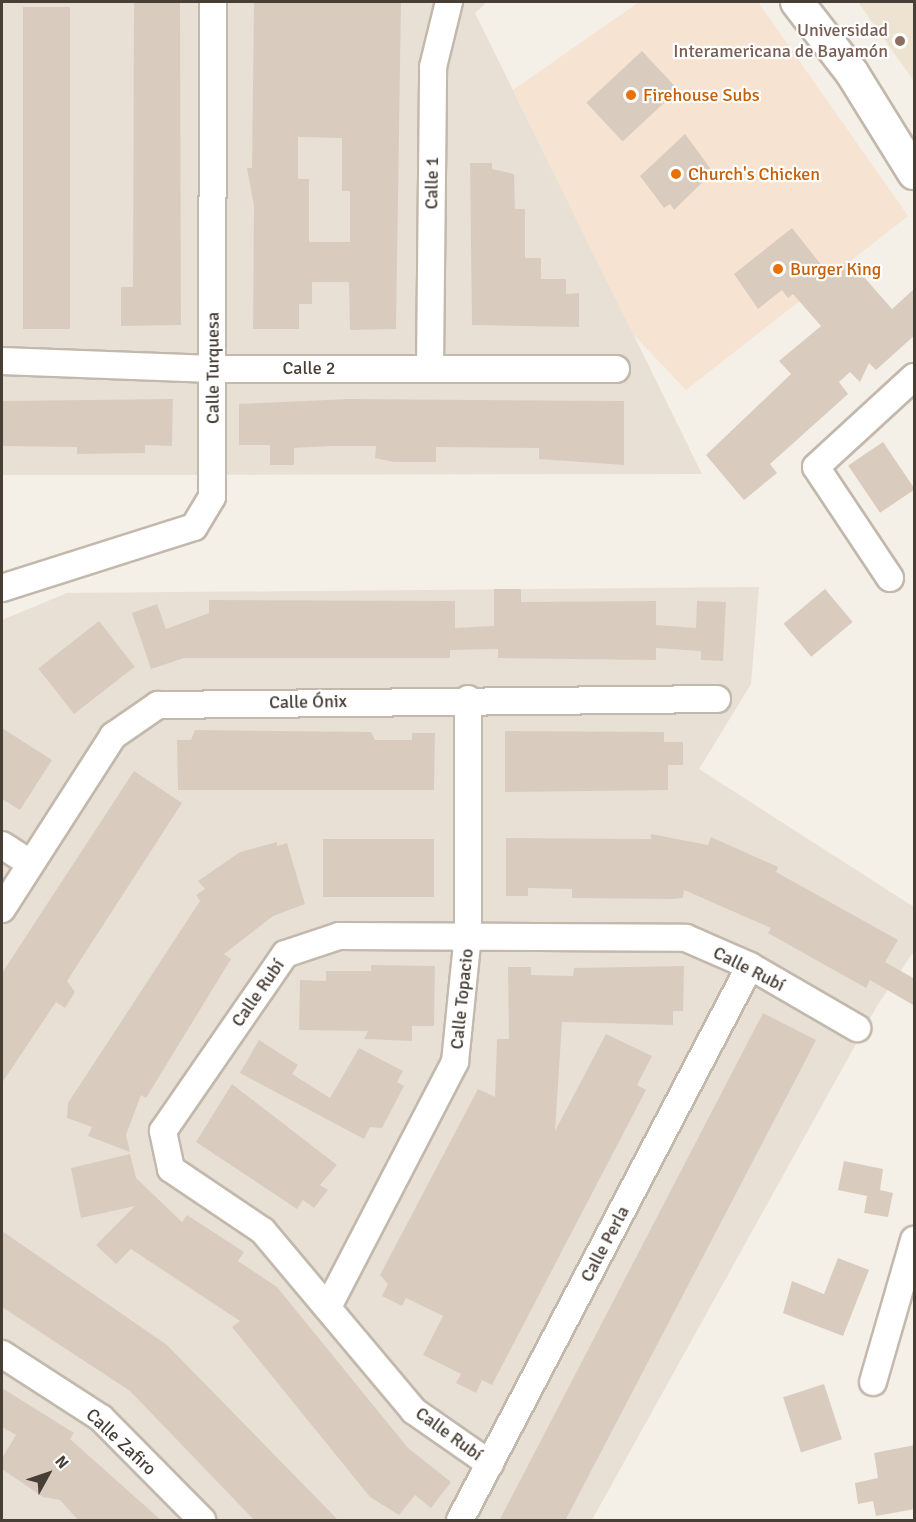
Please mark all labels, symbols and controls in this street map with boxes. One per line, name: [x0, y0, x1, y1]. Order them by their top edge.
place label: Universidad Interamericana de Bayamón: [673, 20, 888, 63]
marker: Universidad Interamericana de Bayamón: [893, 34, 907, 48]
place label: Firehouse Subs: [643, 84, 760, 106]
marker: Firehouse Subs: [624, 88, 638, 102]
street label: Calle 1: [421, 156, 443, 210]
place label: Church's Chicken: [688, 163, 820, 185]
marker: Church's Chicken: [669, 167, 683, 181]
place label: Burger King: [790, 258, 881, 280]
marker: Burger King: [771, 262, 785, 276]
street label: Calle Turquesa: [202, 312, 224, 424]
street label: Calle 2: [283, 357, 335, 379]
street label: Calle Ónix: [269, 691, 347, 713]
street label: Calle Rubí: [709, 942, 789, 996]
street label: Calle Topacio: [446, 948, 478, 1050]
street label: Calle Rubí: [227, 955, 289, 1031]
street label: Calle Perla: [576, 1202, 634, 1286]
street label: Calle Rubí: [411, 1402, 487, 1466]
street label: Calle Zafiro: [81, 1404, 161, 1480]
north arrow: [18, 1444, 78, 1504]
text: N: [51, 1452, 73, 1473]

